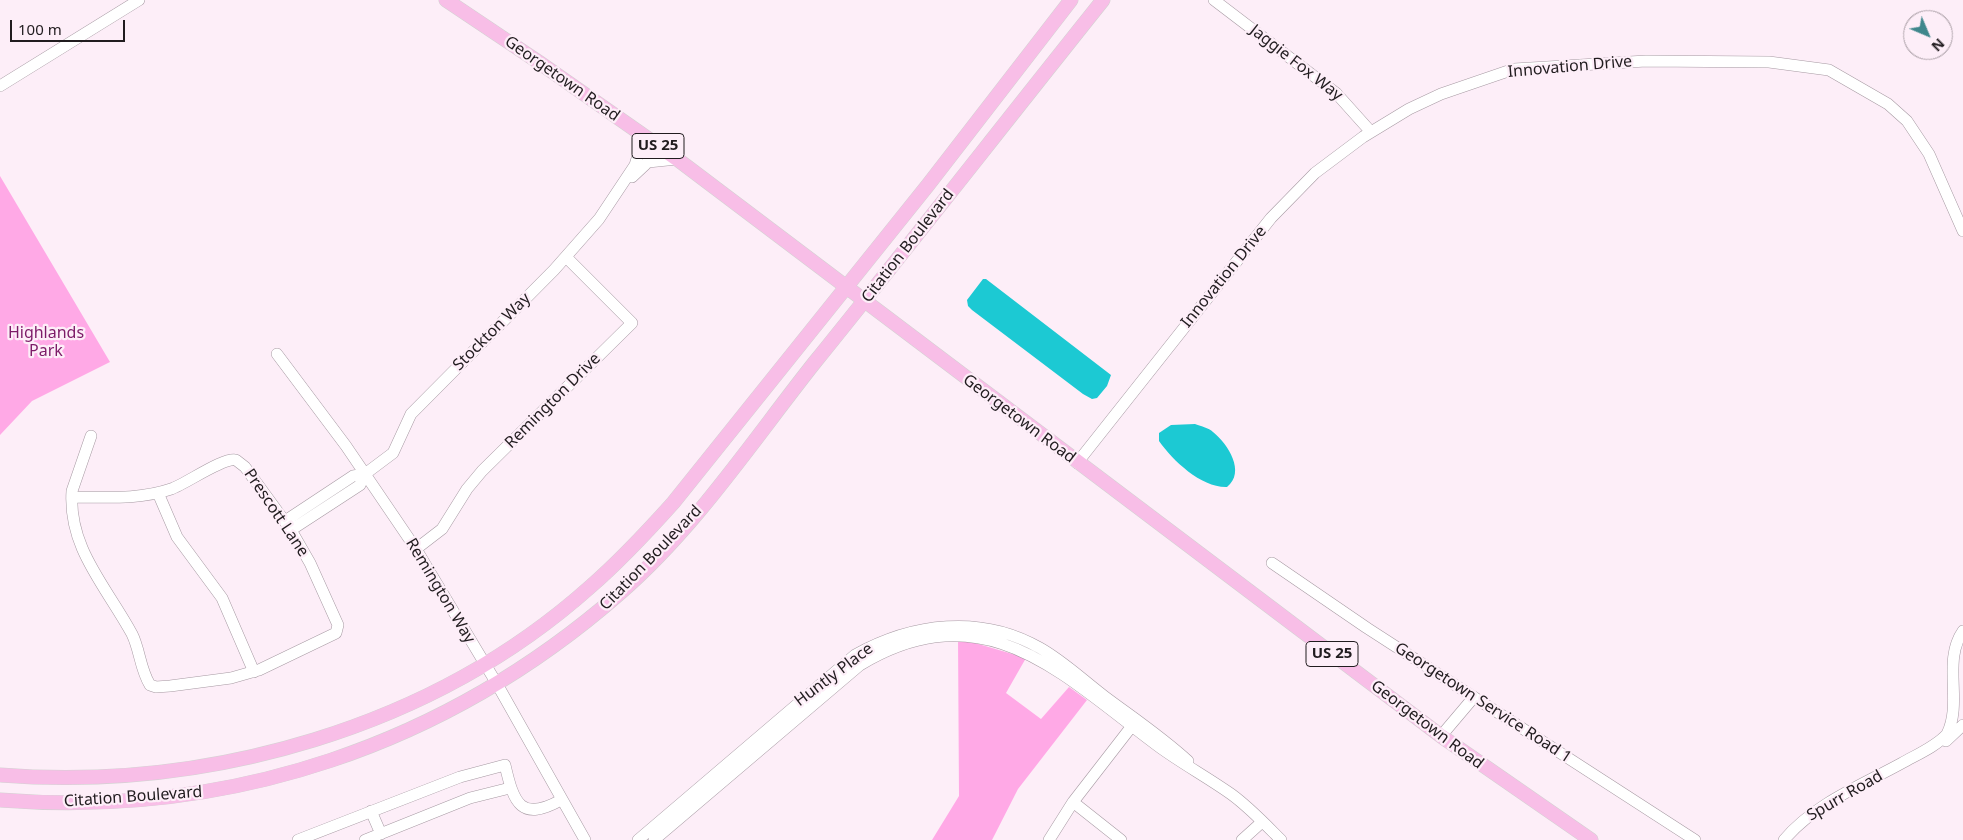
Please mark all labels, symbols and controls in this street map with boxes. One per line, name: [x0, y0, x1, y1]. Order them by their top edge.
scale bar: [12, 10, 128, 42]
north arrow: [1903, 10, 1953, 60]
text: 100 m: [18, 19, 62, 39]
street label: Jaggie Fox Way: [1246, 21, 1346, 105]
street label: Georgetown Road: [501, 32, 623, 126]
text: N: [1928, 35, 1949, 56]
street label: Innovation Drive: [1507, 52, 1633, 82]
road number: US 25: [632, 134, 684, 158]
street label: Citation Boulevard: [858, 185, 958, 307]
street label: Innovation Drive: [1177, 222, 1271, 332]
street label: Stockton Way: [449, 289, 535, 375]
park label: Highlands Park: [8, 323, 84, 361]
street label: Remington Drive: [501, 349, 605, 453]
street label: Georgetown Road: [959, 370, 1079, 468]
street label: Prescott Lane: [240, 465, 312, 561]
street label: Citation Boulevard: [596, 501, 706, 615]
street label: Remington Way: [401, 535, 479, 647]
street label: Huntly Place: [791, 639, 877, 711]
street label: Georgetown Service Road 1: [1391, 639, 1575, 767]
road number: US 25: [1306, 642, 1358, 666]
street label: Georgetown Road: [1367, 676, 1487, 774]
street label: Spurr Road: [1804, 767, 1886, 825]
street label: Citation Boulevard: [63, 783, 203, 811]

